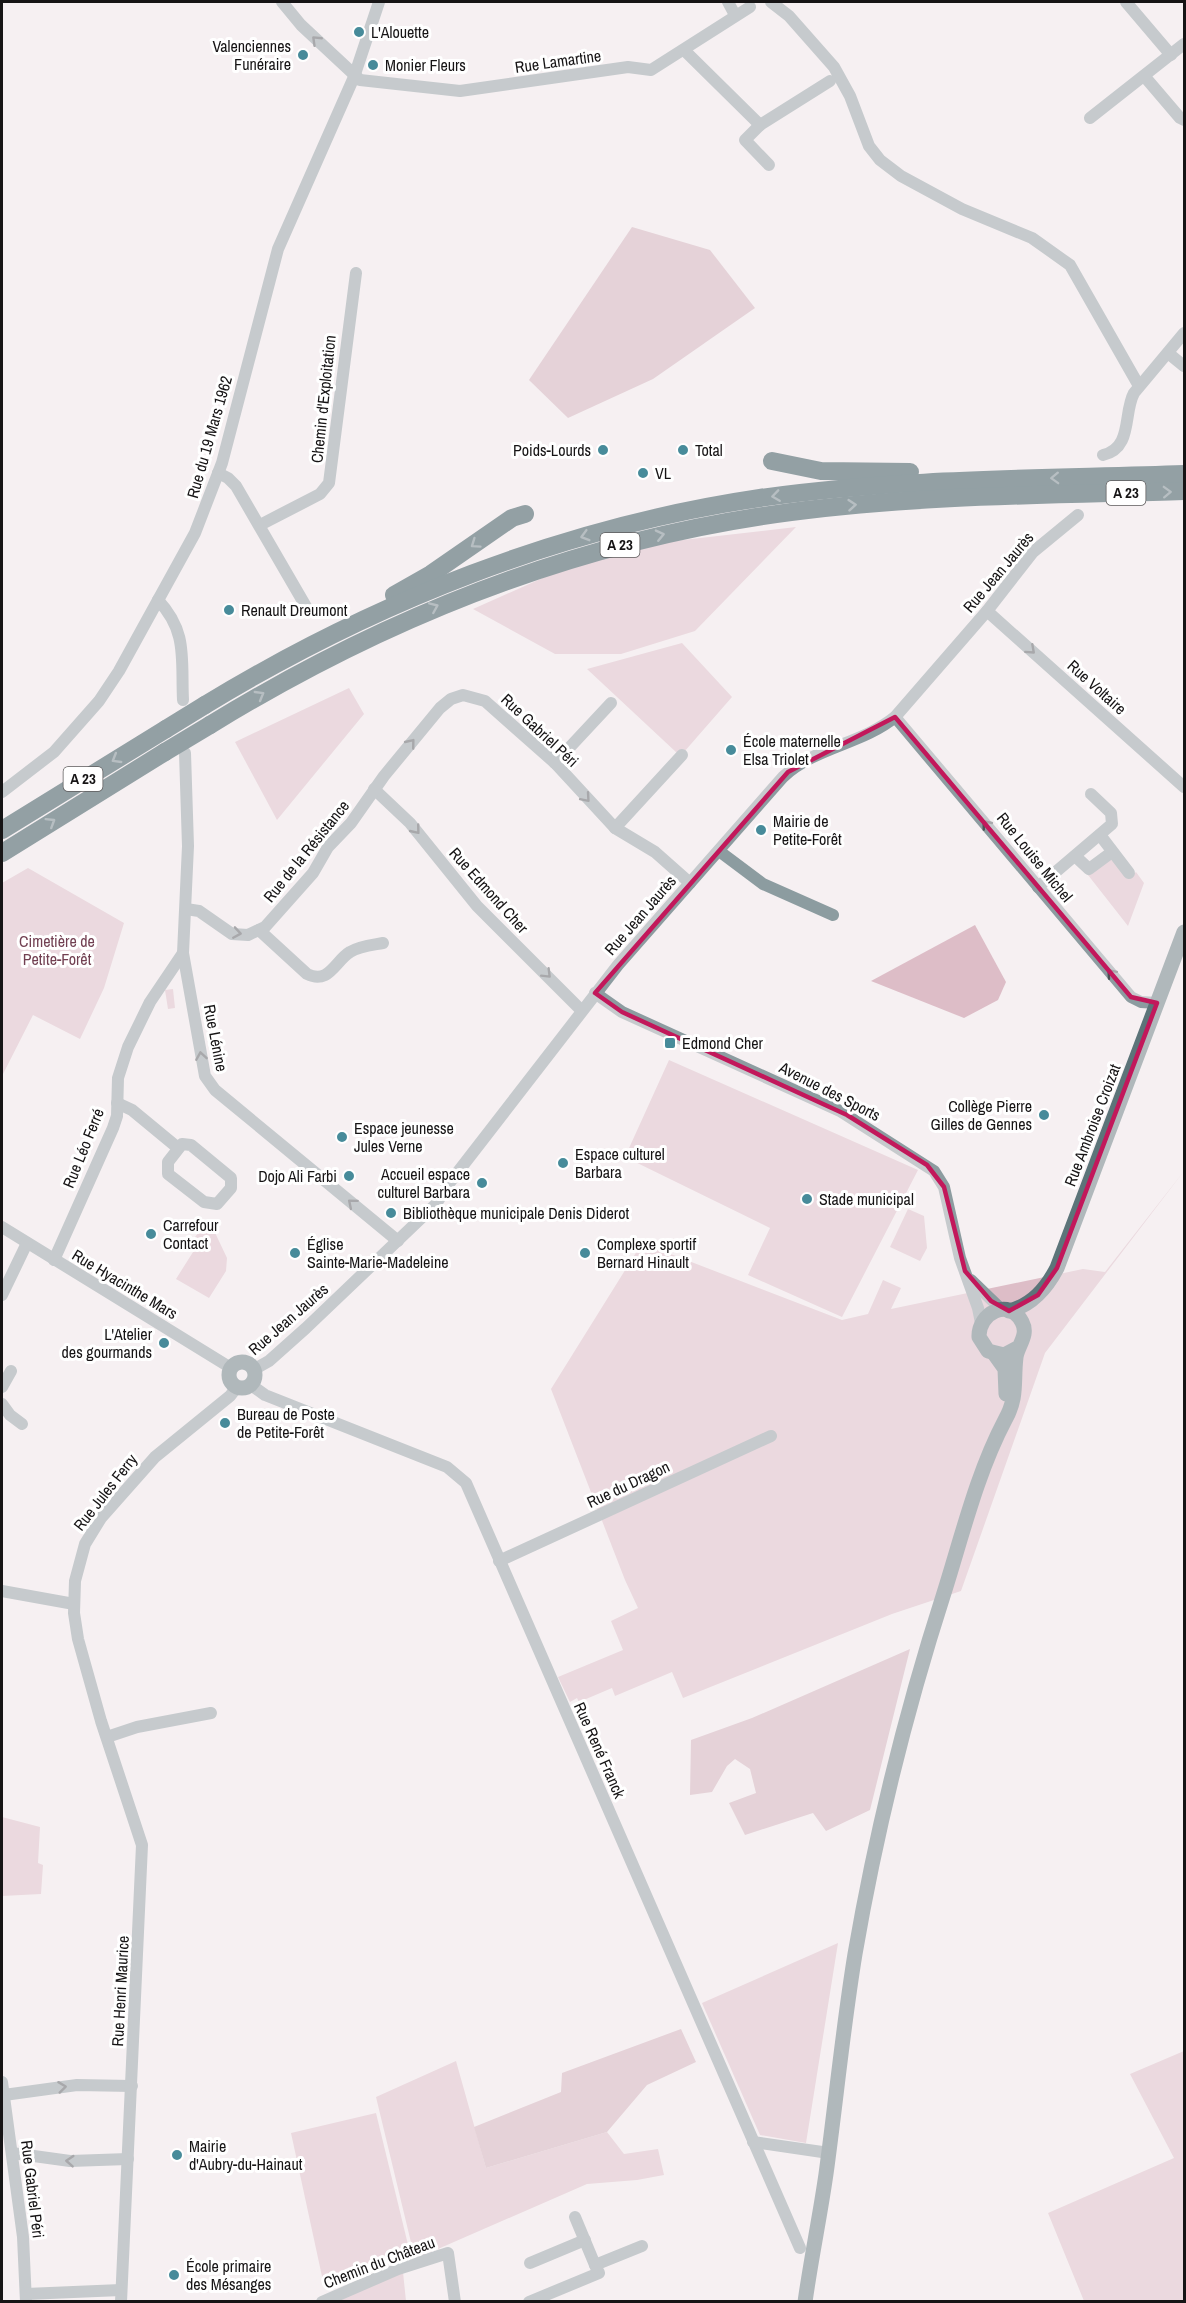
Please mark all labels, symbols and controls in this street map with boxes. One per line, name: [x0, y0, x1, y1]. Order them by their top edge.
place label: L'Alouette: [371, 21, 429, 43]
marker: L'Alouette: [352, 25, 366, 39]
place label: Valenciennes Funéraire: [212, 35, 291, 75]
one-way arrow: [313, 37, 324, 48]
street label: Rue Lamartine: [513, 44, 603, 78]
marker: Valenciennes Funéraire: [296, 48, 310, 62]
place label: Monier Fleurs: [385, 54, 466, 76]
marker: Monier Fleurs: [366, 58, 380, 72]
street label: Chemin d'Exploitation: [305, 334, 341, 464]
street label: Rue du 19 Mars 1962: [181, 373, 237, 501]
place label: Poids-Lourds: [513, 439, 591, 461]
place label: Total: [695, 439, 723, 461]
marker: Poids-Lourds: [596, 443, 610, 457]
marker: Total: [676, 443, 690, 457]
place label: VL: [655, 462, 672, 484]
marker: VL: [636, 466, 650, 480]
one-way arrow: [1050, 472, 1059, 484]
road number: A 23: [1106, 481, 1146, 505]
one-way arrow: [1163, 486, 1172, 498]
one-way arrow: [771, 490, 780, 502]
one-way arrow: [848, 499, 857, 512]
street label: Rue Jean Jaurès: [958, 527, 1038, 617]
one-way arrow: [580, 529, 591, 541]
one-way arrow: [654, 529, 664, 542]
road number: A 23: [600, 533, 640, 557]
one-way arrow: [471, 537, 482, 548]
place label: Renault Dreumont: [241, 599, 348, 621]
marker: Renault Dreumont: [222, 603, 236, 617]
one-way arrow: [428, 603, 439, 615]
one-way arrow: [1024, 643, 1035, 654]
street label: Rue Voltaire: [1063, 655, 1131, 719]
street label: Rue Gabriel Péri: [496, 688, 584, 772]
one-way arrow: [254, 691, 264, 702]
place label: École maternelle Elsa Triolet: [743, 730, 841, 770]
one-way arrow: [403, 739, 414, 750]
marker: École maternelle Elsa Triolet: [724, 743, 738, 757]
one-way arrow: [112, 752, 122, 764]
road number: A 23: [64, 767, 103, 791]
one-way arrow: [579, 791, 590, 802]
street label: Rue de la Résistance: [258, 795, 354, 907]
street label: Rue Louise Michel: [992, 808, 1078, 906]
place label: Mairie de Petite-Forêt: [773, 810, 842, 850]
one-way arrow: [45, 818, 55, 830]
one-way arrow: [983, 820, 994, 831]
one-way arrow: [408, 823, 419, 834]
marker: Mairie de Petite-Forêt: [754, 823, 768, 837]
street label: Rue Edmond Cher: [444, 842, 534, 938]
street label: Rue Jean Jaurès: [599, 870, 681, 960]
one-way arrow: [232, 927, 241, 939]
park label: Cimetière de Petite-Forêt: [19, 930, 95, 970]
one-way arrow: [539, 967, 550, 978]
one-way arrow: [1108, 969, 1119, 980]
street label: Rue Lénine: [199, 1003, 233, 1073]
place label: Edmond Cher: [682, 1032, 764, 1054]
marker: Edmond Cher: [663, 1036, 677, 1050]
one-way arrow: [195, 1052, 207, 1061]
street label: Avenue des Sports: [775, 1056, 884, 1126]
street label: Rue Ambroise Croizat: [1059, 1060, 1126, 1189]
place label: Collège Pierre Gilles de Gennes: [931, 1095, 1032, 1135]
street label: Rue Léo Ferré: [57, 1105, 109, 1191]
marker: Collège Pierre Gilles de Gennes: [1037, 1108, 1051, 1122]
place label: Espace jeunesse Jules Verne: [354, 1117, 454, 1157]
marker: Espace jeunesse Jules Verne: [335, 1130, 349, 1144]
place label: Espace culturel Barbara: [575, 1143, 665, 1183]
marker: Espace culturel Barbara: [556, 1156, 570, 1170]
place label: Accueil espace culturel Barbara: [377, 1163, 471, 1203]
place label: Dojo Ali Farbi: [258, 1165, 337, 1187]
marker: Dojo Ali Farbi: [342, 1169, 356, 1183]
marker: Accueil espace culturel Barbara: [475, 1176, 489, 1190]
place label: Stade municipal: [819, 1188, 914, 1210]
marker: Stade municipal: [800, 1192, 814, 1206]
one-way arrow: [348, 1200, 359, 1211]
place label: Bibliothèque municipale Denis Diderot: [403, 1202, 629, 1224]
marker: Bibliothèque municipale Denis Diderot: [384, 1206, 398, 1220]
place label: Carrefour Contact: [163, 1214, 219, 1254]
marker: Carrefour Contact: [144, 1227, 158, 1241]
place label: Église Sainte-Marie-Madeleine: [307, 1233, 448, 1273]
place label: Complexe sportif Bernard Hinault: [597, 1233, 697, 1273]
street label: Rue Hyacinthe Mars: [68, 1244, 182, 1324]
marker: Église Sainte-Marie-Madeleine: [288, 1246, 302, 1260]
marker: Complexe sportif Bernard Hinault: [578, 1246, 592, 1260]
street label: Rue Jean Jaurès: [243, 1278, 333, 1360]
place label: L'Atelier des gourmands: [62, 1323, 153, 1363]
marker: L'Atelier des gourmands: [157, 1336, 171, 1350]
place label: Bureau de Poste de Petite-Forêt: [237, 1403, 335, 1443]
marker: Bureau de Poste de Petite-Forêt: [218, 1416, 232, 1430]
street label: Rue Jules Ferry: [68, 1449, 142, 1535]
street label: Rue du Dragon: [583, 1455, 673, 1513]
street label: Rue René Franck: [569, 1699, 631, 1802]
street label: Rue Henri Maurice: [106, 1935, 134, 2047]
one-way arrow: [57, 2081, 66, 2093]
place label: Mairie d'Aubry-du-Hainaut: [189, 2135, 303, 2175]
street label: Rue Gabriel Péri: [16, 2139, 50, 2239]
marker: Mairie d'Aubry-du-Hainaut: [170, 2148, 184, 2162]
one-way arrow: [66, 2154, 75, 2167]
street label: Chemin du Château: [320, 2231, 438, 2293]
place label: École primaire des Mésanges: [186, 2255, 271, 2295]
marker: École primaire des Mésanges: [167, 2268, 181, 2282]

